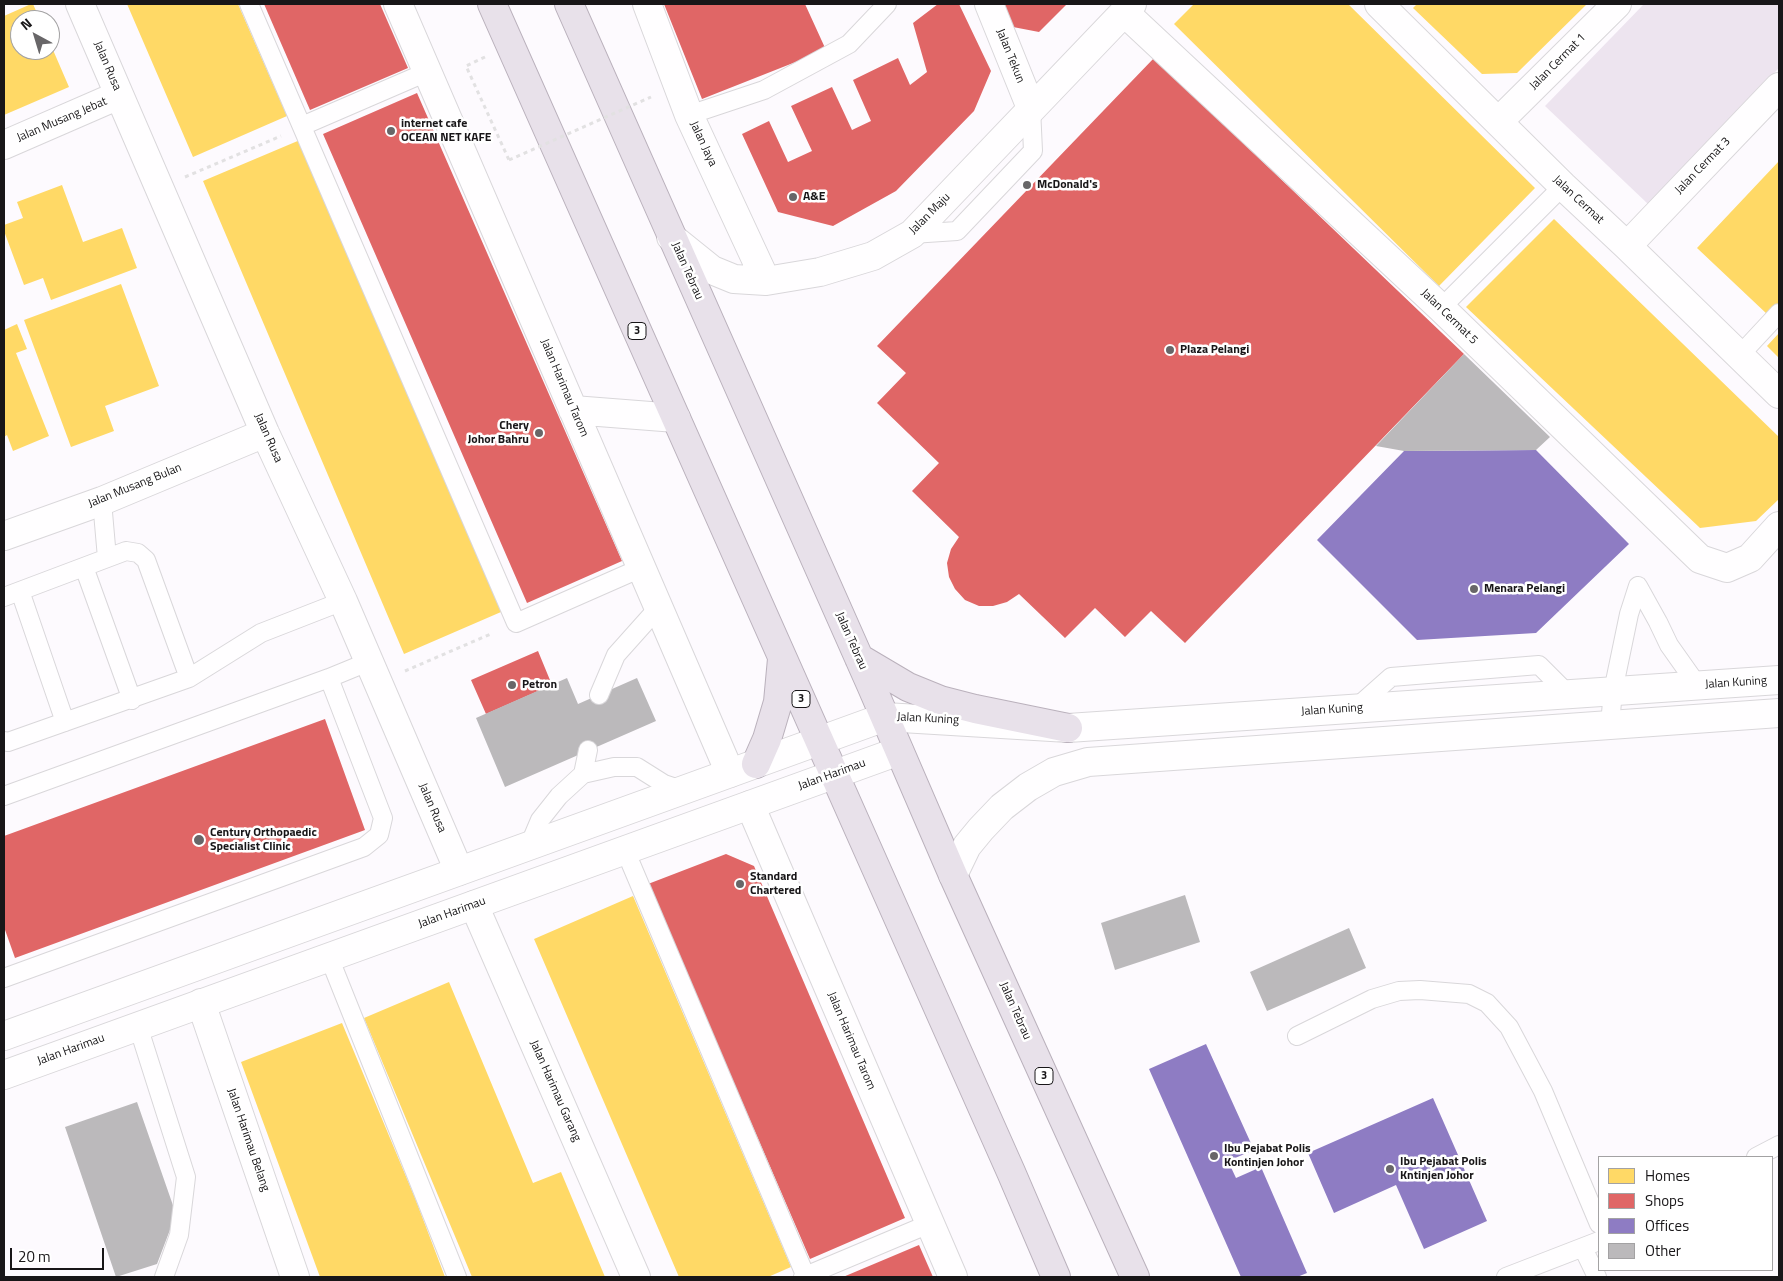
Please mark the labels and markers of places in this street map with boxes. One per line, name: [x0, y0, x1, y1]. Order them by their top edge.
place label: internet cafe OCEAN NET KAFE: [401, 117, 491, 145]
marker: internet cafe OCEAN NET KAFE: [385, 125, 397, 137]
place label: McDonald's: [1037, 178, 1098, 192]
marker: McDonald's: [1021, 179, 1033, 191]
place label: A&E: [803, 190, 825, 204]
marker: A&E: [787, 191, 799, 203]
place label: Plaza Pelangi: [1180, 343, 1249, 357]
marker: Plaza Pelangi: [1164, 344, 1176, 356]
place label: Chery Johor Bahru: [468, 419, 529, 447]
marker: Chery Johor Bahru: [533, 427, 545, 439]
place label: Menara Pelangi: [1484, 582, 1565, 596]
marker: Menara Pelangi: [1468, 583, 1480, 595]
place label: Petron: [522, 678, 557, 692]
marker: Petron: [506, 679, 518, 691]
place label: Century Orthopaedic Specialist Clinic: [210, 826, 317, 854]
marker: Century Orthopaedic Specialist Clinic: [192, 833, 206, 847]
place label: Standard Chartered: [750, 870, 801, 898]
marker: Standard Chartered: [734, 878, 746, 890]
place label: Ibu Pejabat Polis Kontinjen Johor: [1224, 1142, 1311, 1170]
marker: Ibu Pejabat Polis Kontinjen Johor: [1208, 1150, 1220, 1162]
place label: Ibu Pejabat Polis Kntinjen Johor: [1400, 1155, 1487, 1183]
marker: Ibu Pejabat Polis Kntinjen Johor: [1384, 1163, 1396, 1175]

